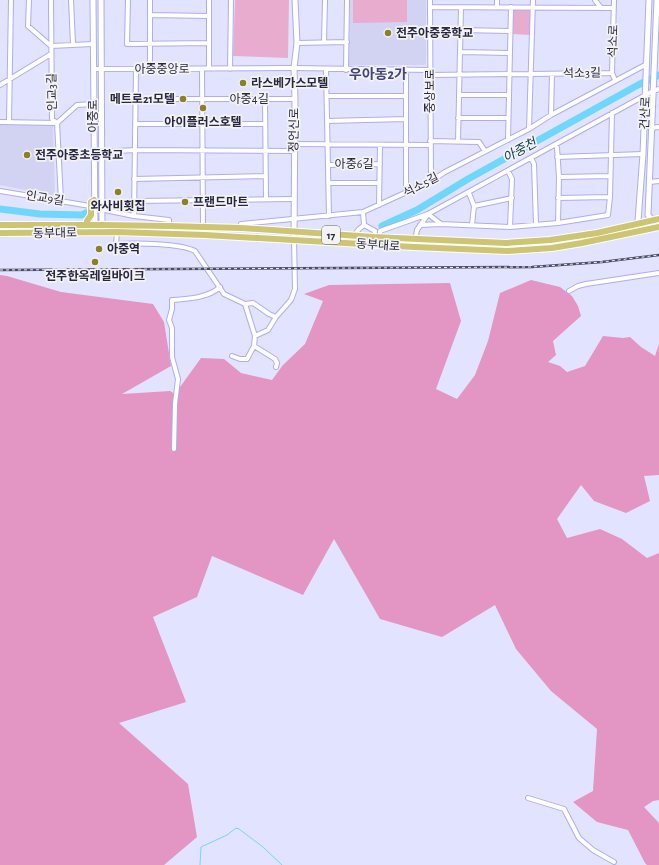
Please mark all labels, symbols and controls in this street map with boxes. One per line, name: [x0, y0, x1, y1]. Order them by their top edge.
street label: 석소로: [606, 24, 620, 58]
place label: 전주아중중학교: [396, 26, 473, 39]
marker: 전주아중중학교: [383, 28, 393, 38]
street label: 아중중앙로: [134, 63, 190, 75]
district label: 우아동2가: [349, 67, 407, 82]
street label: 석소3길: [563, 67, 601, 79]
street label: 중상보로: [424, 69, 436, 113]
street label: 인교3길: [46, 73, 58, 111]
place label: 라스베가스모텔: [251, 77, 328, 89]
marker: 라스베가스모텔: [238, 78, 248, 88]
place label: 메트로21모텔: [110, 93, 175, 105]
street label: 아중4길: [230, 93, 268, 105]
marker: 메트로21모텔: [178, 94, 188, 104]
street label: 건산로: [638, 96, 652, 130]
street label: 아중로: [87, 99, 99, 133]
marker: 아이플러스호텔: [198, 103, 208, 113]
street label: 정언신로: [288, 108, 300, 152]
place label: 아이플러스호텔: [164, 116, 242, 128]
water label: 아중천: [501, 135, 540, 165]
place label: 전주아중초등학교: [35, 148, 123, 161]
marker: 전주아중초등학교: [22, 150, 32, 160]
street label: 아중6길: [335, 158, 373, 170]
street label: 석소5길: [401, 171, 441, 199]
marker: 와사비횟집: [113, 187, 123, 197]
street label: 인교9길: [25, 189, 65, 207]
place label: 프랜드마트: [193, 196, 248, 208]
marker: 프랜드마트: [180, 197, 190, 207]
place label: 와사비횟집: [90, 199, 146, 212]
road number: 17: [322, 226, 340, 244]
street label: 동부대로: [33, 227, 77, 239]
street label: 동부대로: [356, 237, 400, 253]
place label: 아중역: [107, 243, 140, 255]
marker: 아중역: [94, 244, 104, 254]
marker: 전주한옥레일바이크: [90, 257, 100, 267]
place label: 전주한옥레일바이크: [45, 269, 145, 282]

